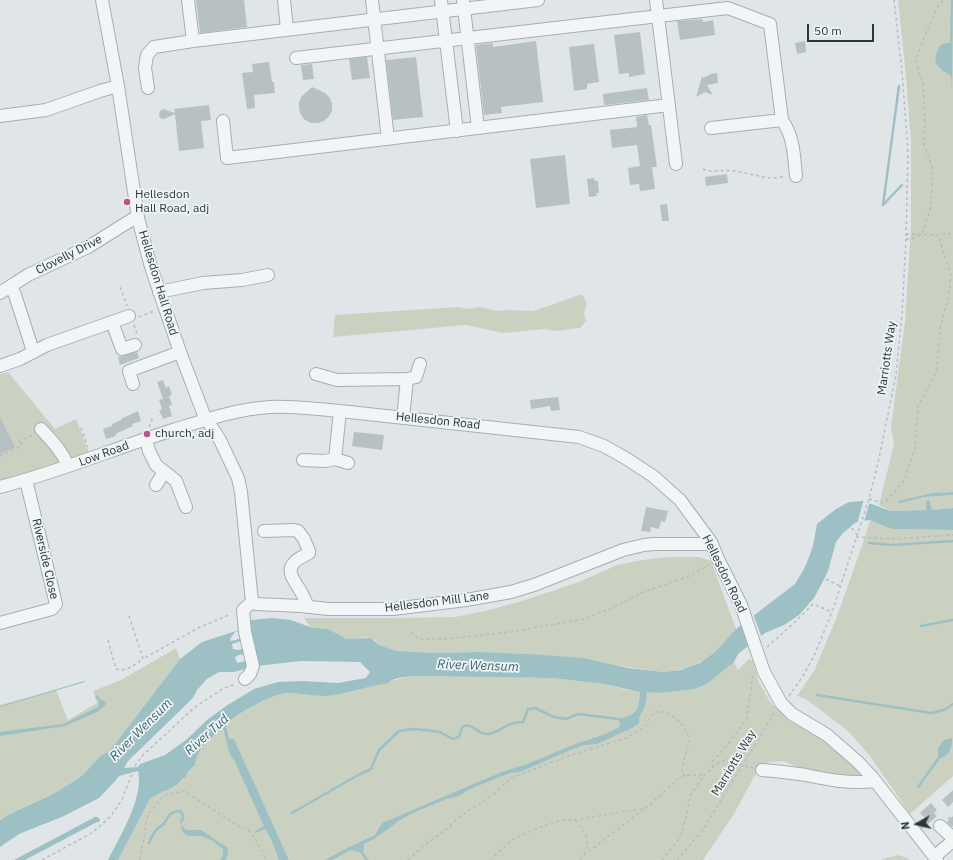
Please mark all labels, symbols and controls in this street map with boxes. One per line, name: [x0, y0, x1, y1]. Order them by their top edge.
scale bar: [809, 16, 876, 42]
text: 50 m: [814, 23, 842, 38]
place label: Hellesdon Hall Road, adj: [135, 188, 209, 216]
marker: Hellesdon Hall Road, adj: [122, 197, 132, 207]
street label: Hellesdon Hall Road: [135, 229, 181, 337]
street label: Clovelly Drive: [33, 232, 105, 278]
street label: Marriotts Way: [875, 320, 899, 396]
street label: Hellesdon Road: [395, 409, 481, 433]
place label: church, adj: [155, 427, 214, 441]
marker: church, adj: [142, 429, 152, 439]
street label: Low Road: [77, 438, 131, 470]
street label: Riverside Close: [29, 517, 61, 601]
street label: Hellesdon Road: [699, 533, 749, 615]
street label: Hellesdon Mill Lane: [384, 588, 490, 616]
water label: River Wensum: [437, 657, 519, 675]
water label: River Wensum: [107, 696, 175, 764]
water label: River Tud: [182, 711, 232, 759]
street label: Marriotts Way: [709, 727, 759, 799]
north arrow: [897, 804, 937, 844]
text: N: [898, 821, 913, 831]

